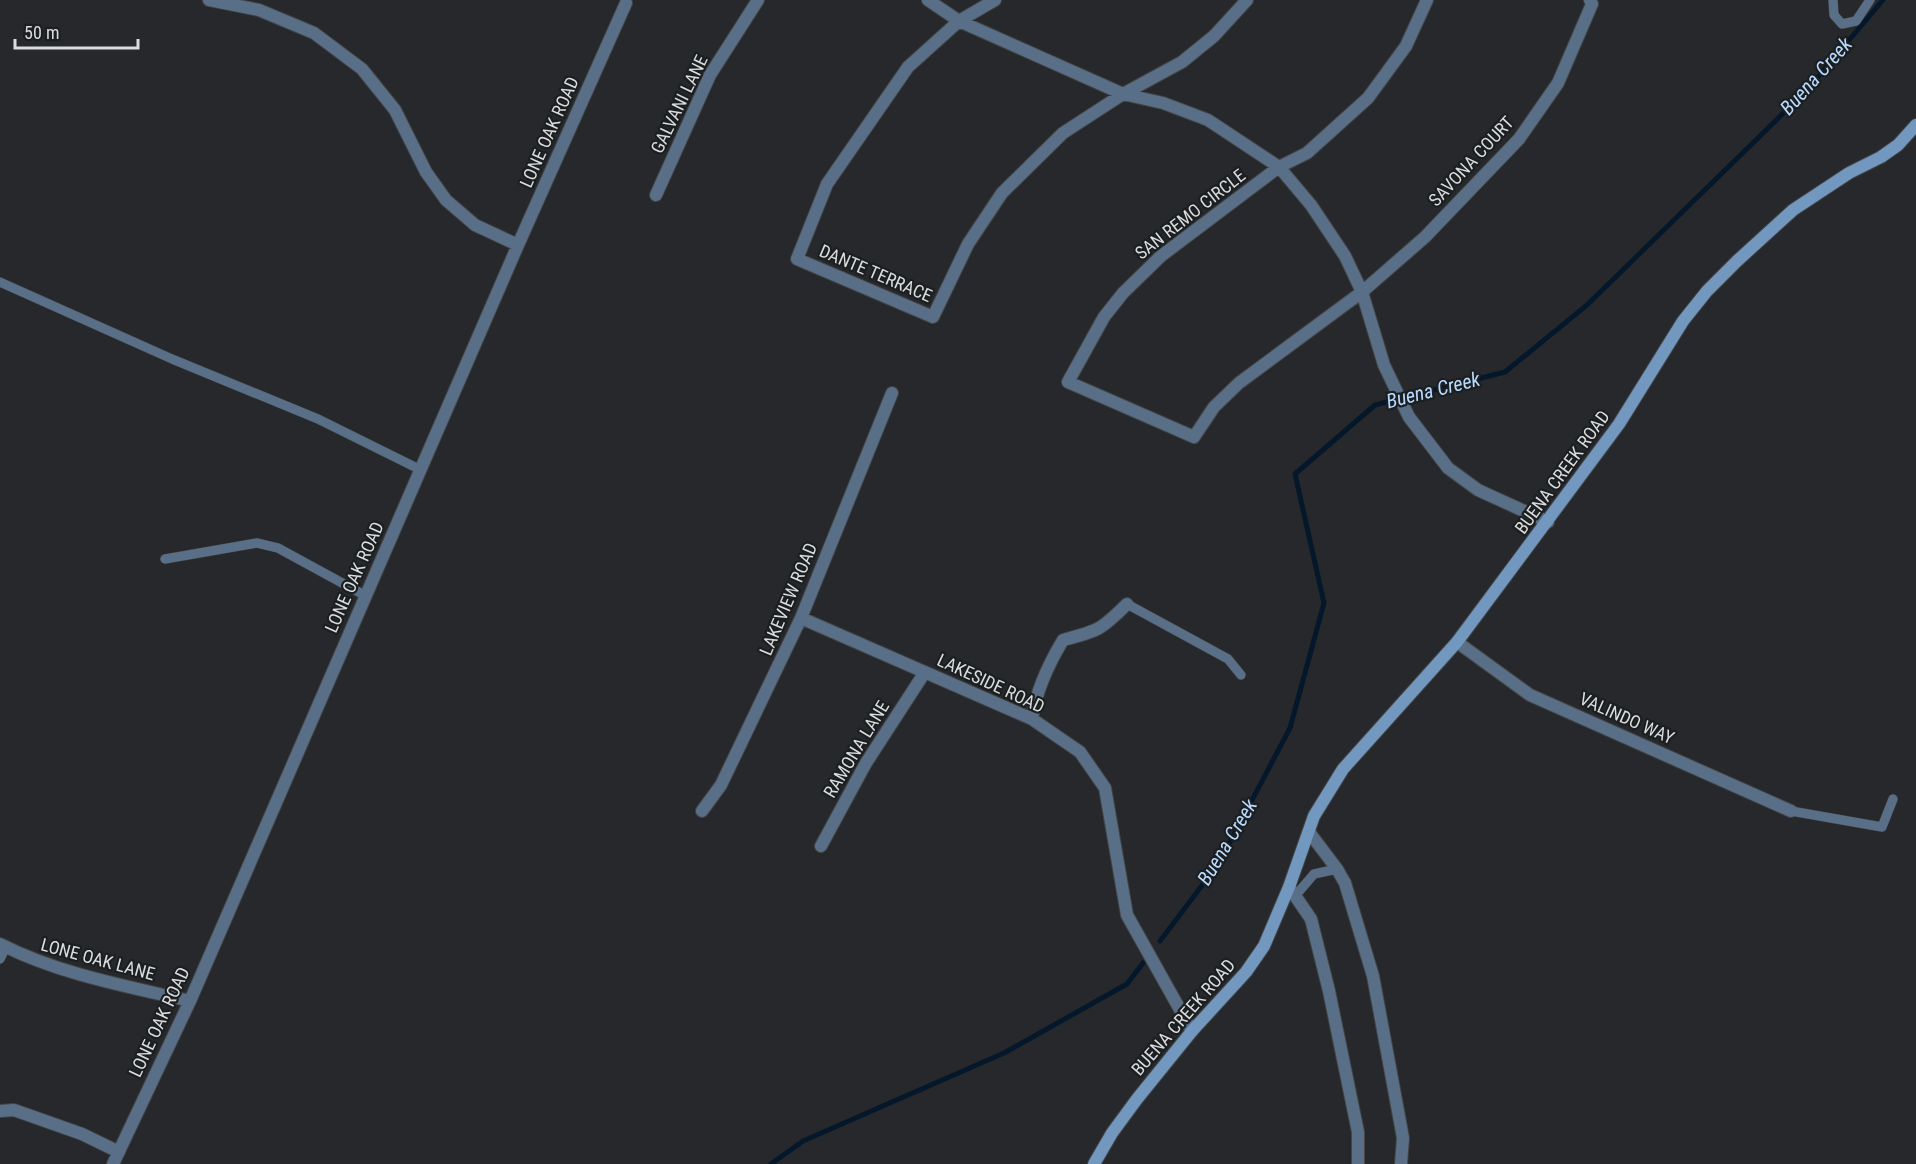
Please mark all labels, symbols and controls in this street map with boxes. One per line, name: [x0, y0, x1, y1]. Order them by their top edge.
scale bar: [15, 12, 138, 50]
text: 50 m: [24, 22, 59, 43]
water label: Buena Creek: [1775, 31, 1858, 120]
street label: GALVANI LANE: [646, 51, 712, 157]
street label: LONE OAK ROAD: [515, 73, 583, 191]
street label: SAVONA COURT: [1424, 112, 1518, 210]
street label: SAN REMO CIRCLE: [1131, 164, 1249, 264]
street label: DANTE TERRACE: [817, 240, 936, 306]
water label: Buena Creek: [1384, 366, 1484, 413]
street label: BUENA CREEK ROAD: [1510, 406, 1614, 538]
street label: LONE OAK ROAD: [320, 518, 388, 636]
street label: LAKEVIEW ROAD: [755, 540, 821, 658]
street label: LAKESIDE ROAD: [934, 649, 1048, 717]
street label: VALINDO WAY: [1576, 688, 1678, 748]
street label: RAMONA LANE: [819, 697, 893, 801]
water label: Buena Creek: [1192, 794, 1263, 889]
street label: LONE OAK LANE: [39, 934, 157, 984]
street label: BUENA CREEK ROAD: [1127, 955, 1239, 1079]
street label: LONE OAK ROAD: [124, 964, 194, 1080]

